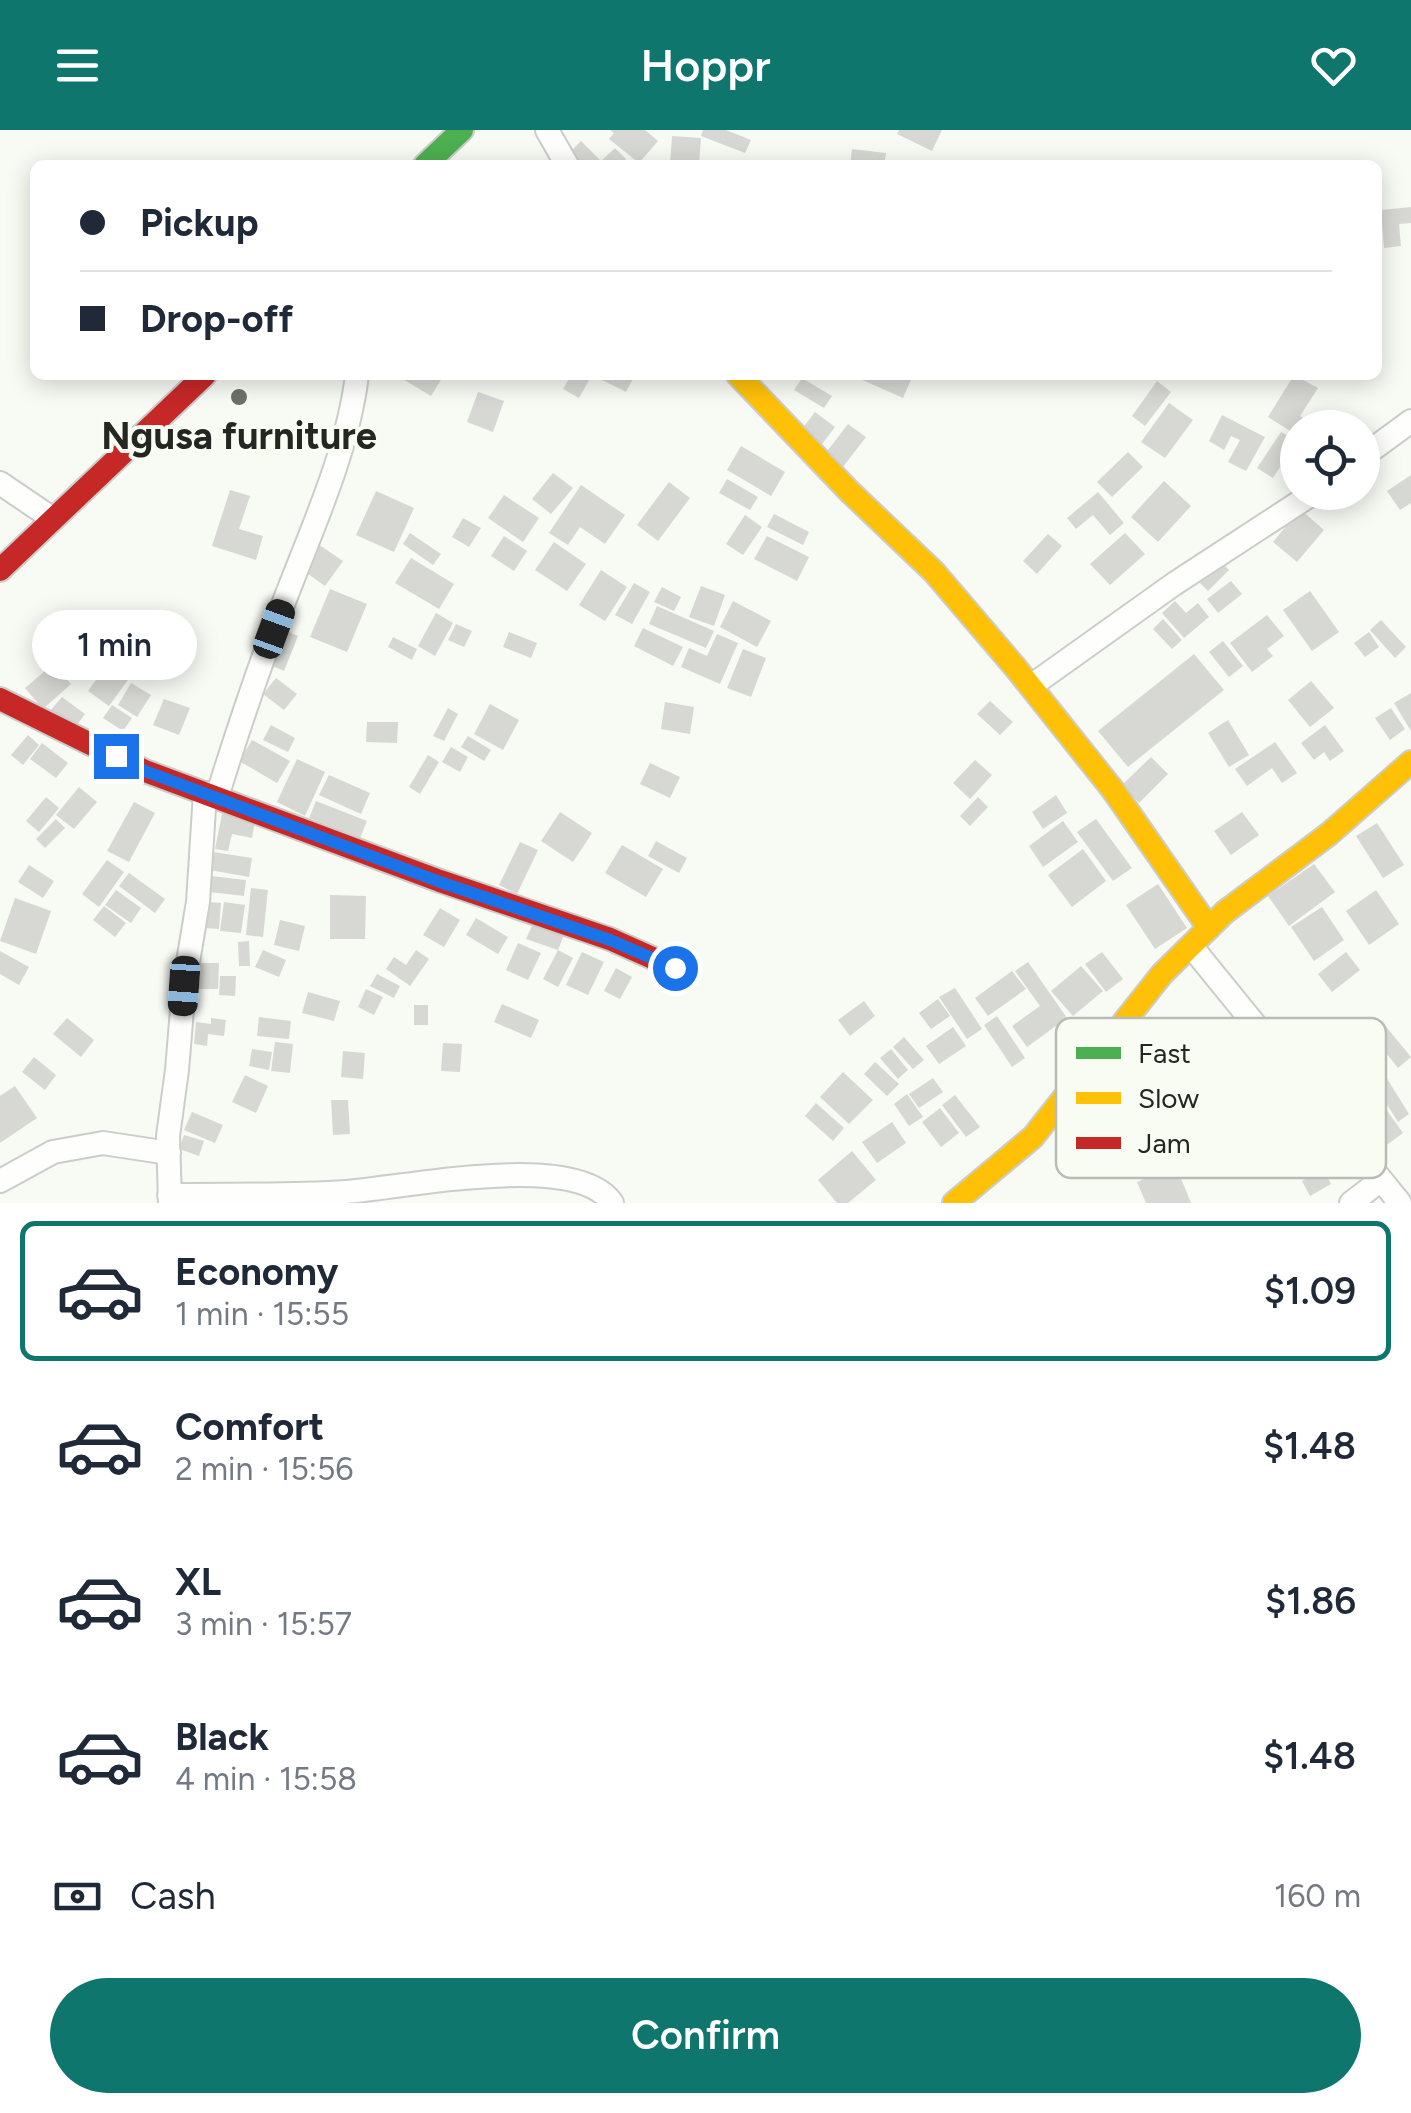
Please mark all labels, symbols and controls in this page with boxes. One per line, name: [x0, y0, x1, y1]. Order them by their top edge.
icon: menu: [50, 38, 105, 93]
text: Hoppr: [641, 38, 770, 92]
icon: heart: [1306, 38, 1361, 93]
text: Pickup: [140, 200, 258, 246]
text: Drop-off: [140, 296, 293, 342]
marker: Ngusa furniture: [228, 386, 250, 408]
map controls: [1280, 410, 1380, 510]
button: locate: [1280, 410, 1380, 510]
place label: Ngusa furniture: [101, 413, 377, 459]
car: [250, 596, 298, 662]
callout: 1 min: [34, 611, 198, 681]
text: 1 min: [77, 626, 152, 664]
route end: [94, 734, 139, 779]
route start: [653, 946, 698, 991]
car: [167, 955, 201, 1017]
legend: [1056, 1018, 1386, 1178]
text: Fast: [1138, 1036, 1191, 1070]
text: Slow: [1138, 1081, 1199, 1115]
text: Jam: [1138, 1126, 1191, 1160]
icon: car: [55, 1246, 145, 1336]
text: Economy: [175, 1249, 338, 1295]
text: $1.09: [1264, 1268, 1356, 1314]
text: 1 min · 15:55: [175, 1295, 349, 1333]
icon: car: [55, 1401, 145, 1491]
text: Comfort: [175, 1404, 324, 1450]
text: $1.48: [1263, 1423, 1356, 1469]
text: 2 min · 15:56: [175, 1450, 353, 1488]
icon: car: [55, 1556, 145, 1646]
text: XL: [175, 1559, 221, 1605]
text: $1.86: [1265, 1578, 1356, 1624]
text: 3 min · 15:57: [175, 1605, 352, 1643]
icon: car: [55, 1711, 145, 1801]
text: Black: [175, 1714, 269, 1760]
text: $1.48: [1263, 1733, 1356, 1779]
text: 4 min · 15:58: [175, 1760, 357, 1798]
icon: cash: [50, 1869, 105, 1924]
text: Cash: [130, 1873, 216, 1919]
text: 160 m: [1274, 1877, 1361, 1915]
button: Confirm: [50, 1978, 1361, 2093]

